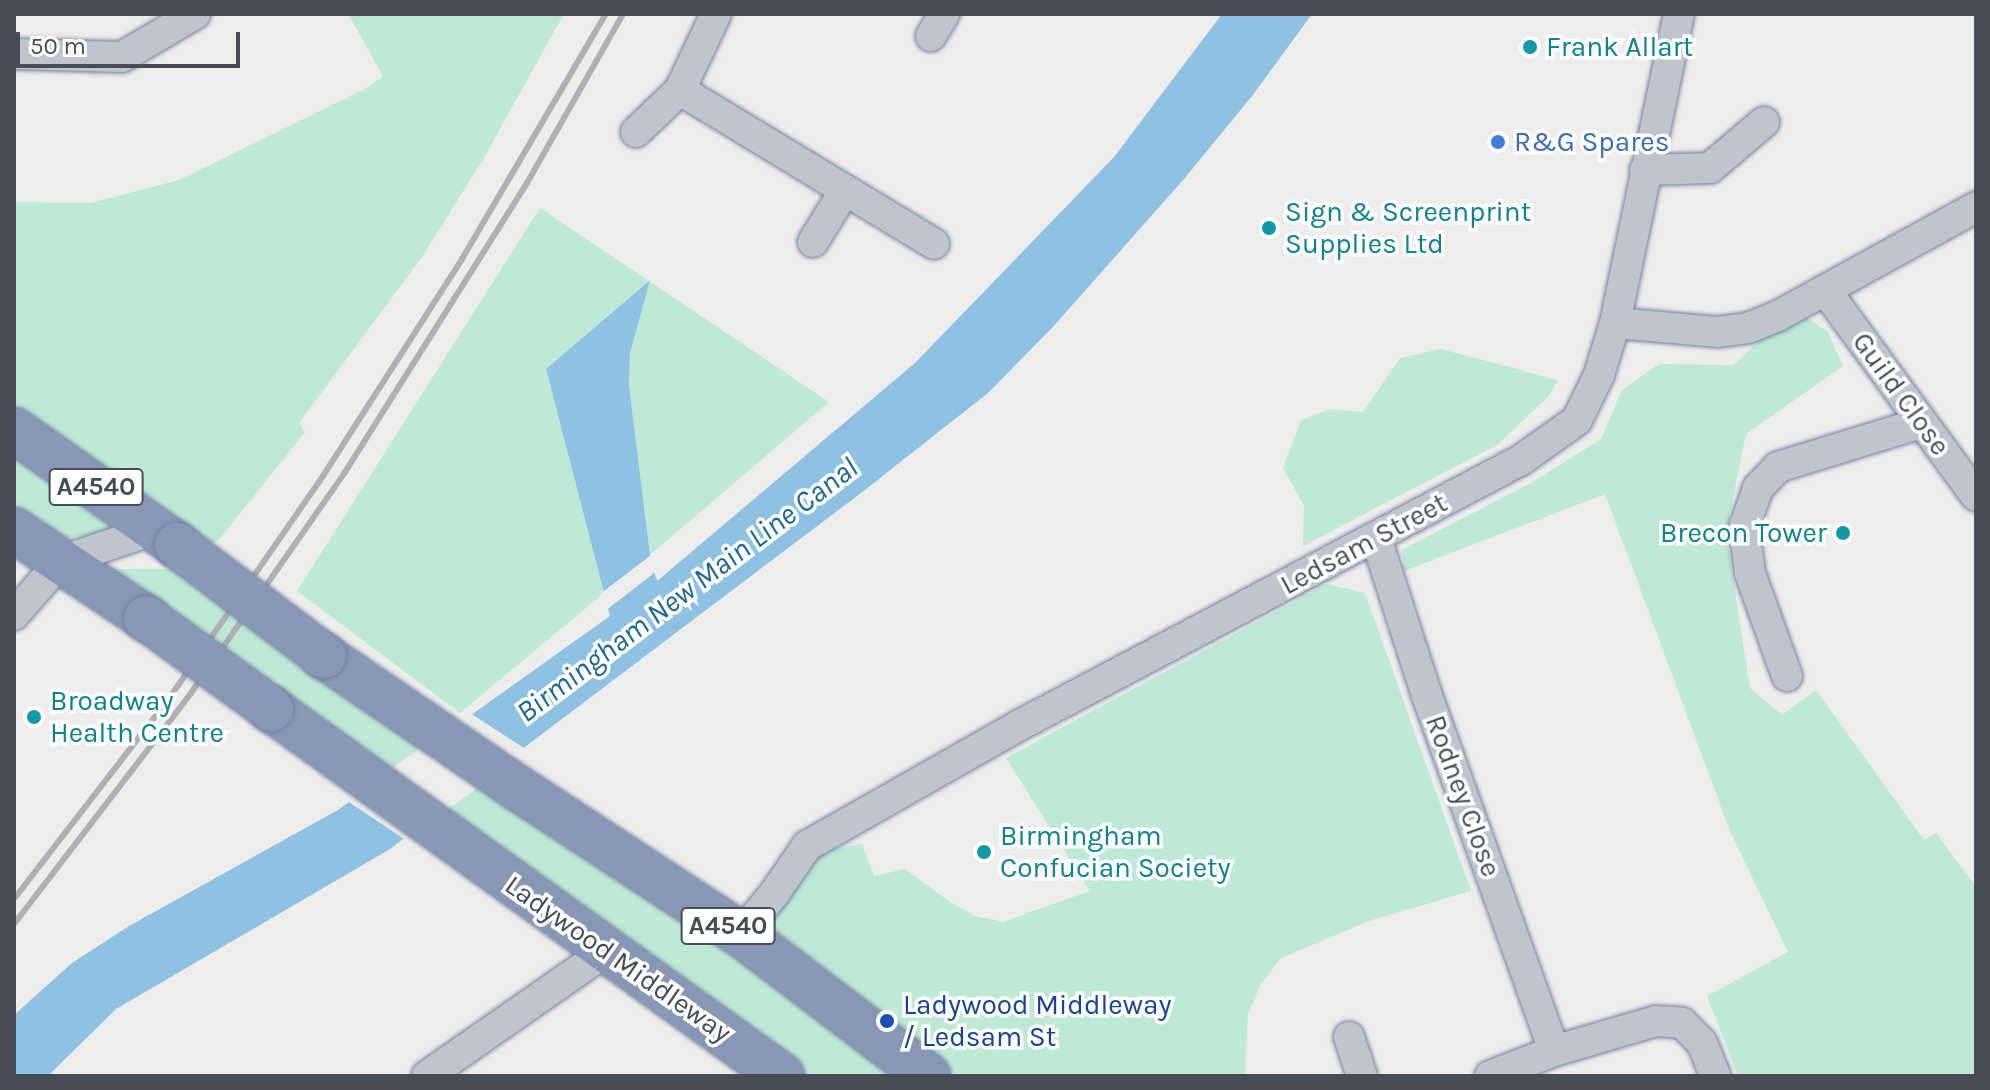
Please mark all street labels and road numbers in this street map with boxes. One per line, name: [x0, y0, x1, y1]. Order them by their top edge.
street label: Guild Close: [1845, 326, 1957, 462]
road number: A4540: [48, 465, 144, 509]
street label: Ledsam Street: [1275, 486, 1453, 602]
street label: Rodney Close: [1418, 711, 1508, 881]
street label: Ladywood Middleway: [498, 868, 738, 1050]
road number: A4540: [680, 904, 776, 948]

